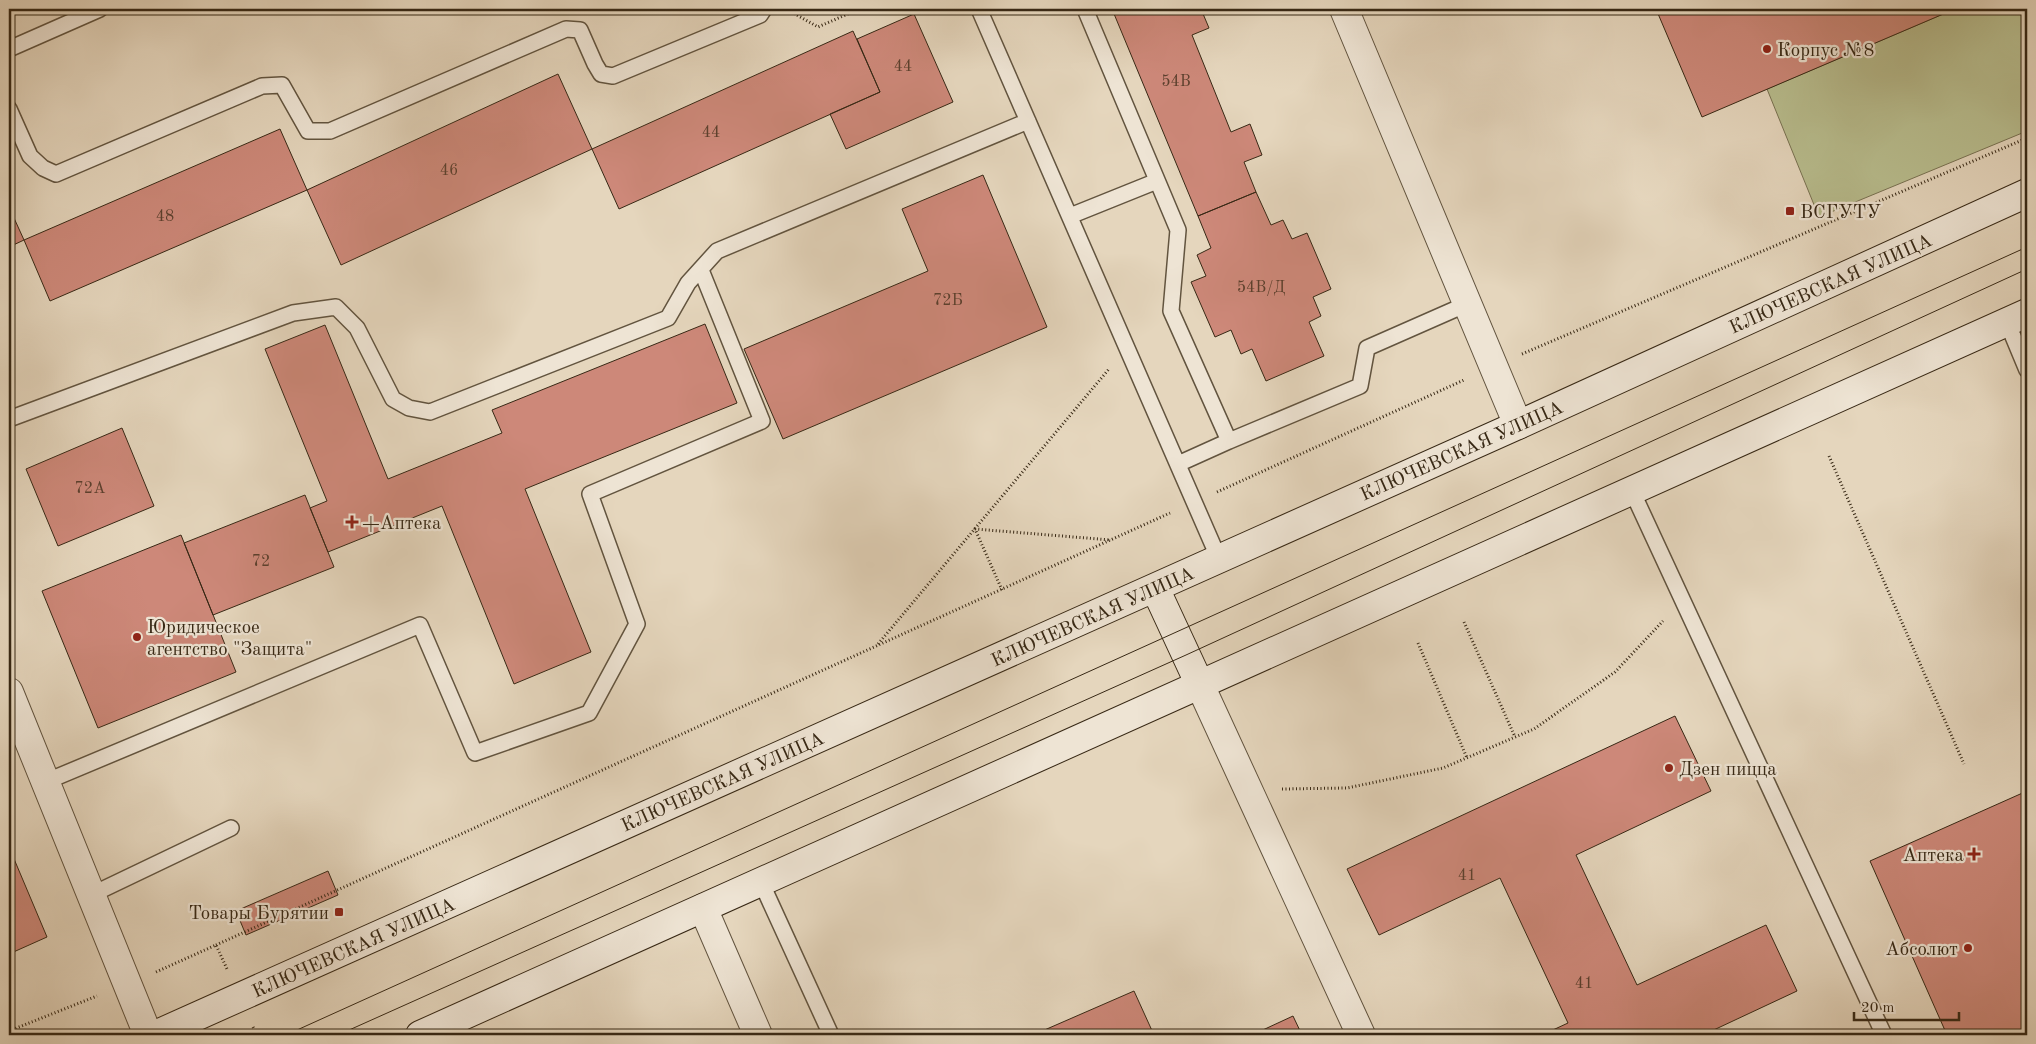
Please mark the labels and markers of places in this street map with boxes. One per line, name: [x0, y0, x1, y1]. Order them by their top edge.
place label: Корпус №8: [1777, 42, 1875, 61]
marker: Корпус №8: [1761, 43, 1773, 55]
place label: ВСГУТУ: [1800, 204, 1881, 223]
marker: ВСГУТУ: [1784, 205, 1796, 217]
place label: +Аптека: [362, 515, 442, 534]
marker: +Аптека: [346, 516, 358, 528]
place label: Юридическое агентство "Защита": [147, 619, 312, 660]
marker: Юридическое агентство "Защита": [131, 631, 143, 643]
place label: Дзен пицца: [1679, 761, 1777, 780]
marker: Дзен пицца: [1663, 762, 1675, 774]
place label: Аптека: [1902, 847, 1965, 866]
marker: Аптека: [1968, 848, 1980, 860]
place label: Товары Бурятии: [188, 905, 329, 924]
marker: Товары Бурятии: [333, 906, 345, 918]
place label: Абсолют: [1885, 941, 1958, 960]
marker: Абсолют: [1962, 942, 1974, 954]

